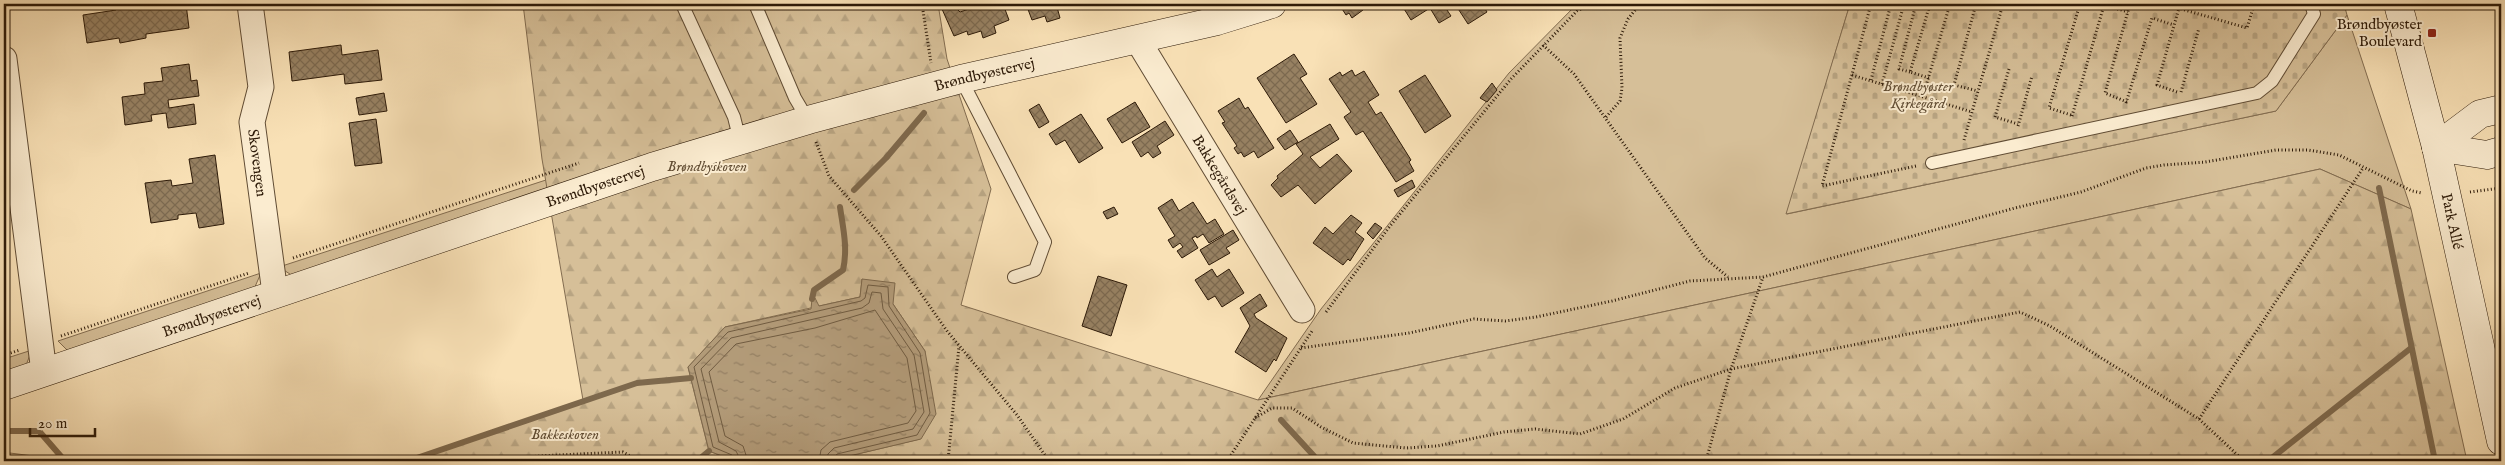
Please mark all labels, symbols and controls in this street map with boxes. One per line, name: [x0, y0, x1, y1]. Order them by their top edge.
place label: Brøndbyøster Boulevard: [2337, 15, 2423, 51]
marker: Brøndbyøster Boulevard: [2426, 27, 2438, 39]
street label: Brøndbyøstervej: [932, 54, 1036, 96]
park label: Brøndbyøster Kirkegård: [1883, 77, 1954, 114]
street label: Skovengen: [243, 128, 271, 198]
street label: Bakkegårdsvej: [1188, 132, 1251, 218]
park label: Brøndbyskoven: [667, 157, 747, 176]
street label: Brøndbyøstervej: [544, 161, 647, 212]
street label: Park Allé: [2436, 191, 2467, 251]
street label: Brøndbyøstervej: [160, 291, 263, 342]
scale bar: [30, 405, 95, 437]
text: 20 m: [38, 414, 68, 433]
park label: Bakkeskoven: [531, 425, 599, 444]

